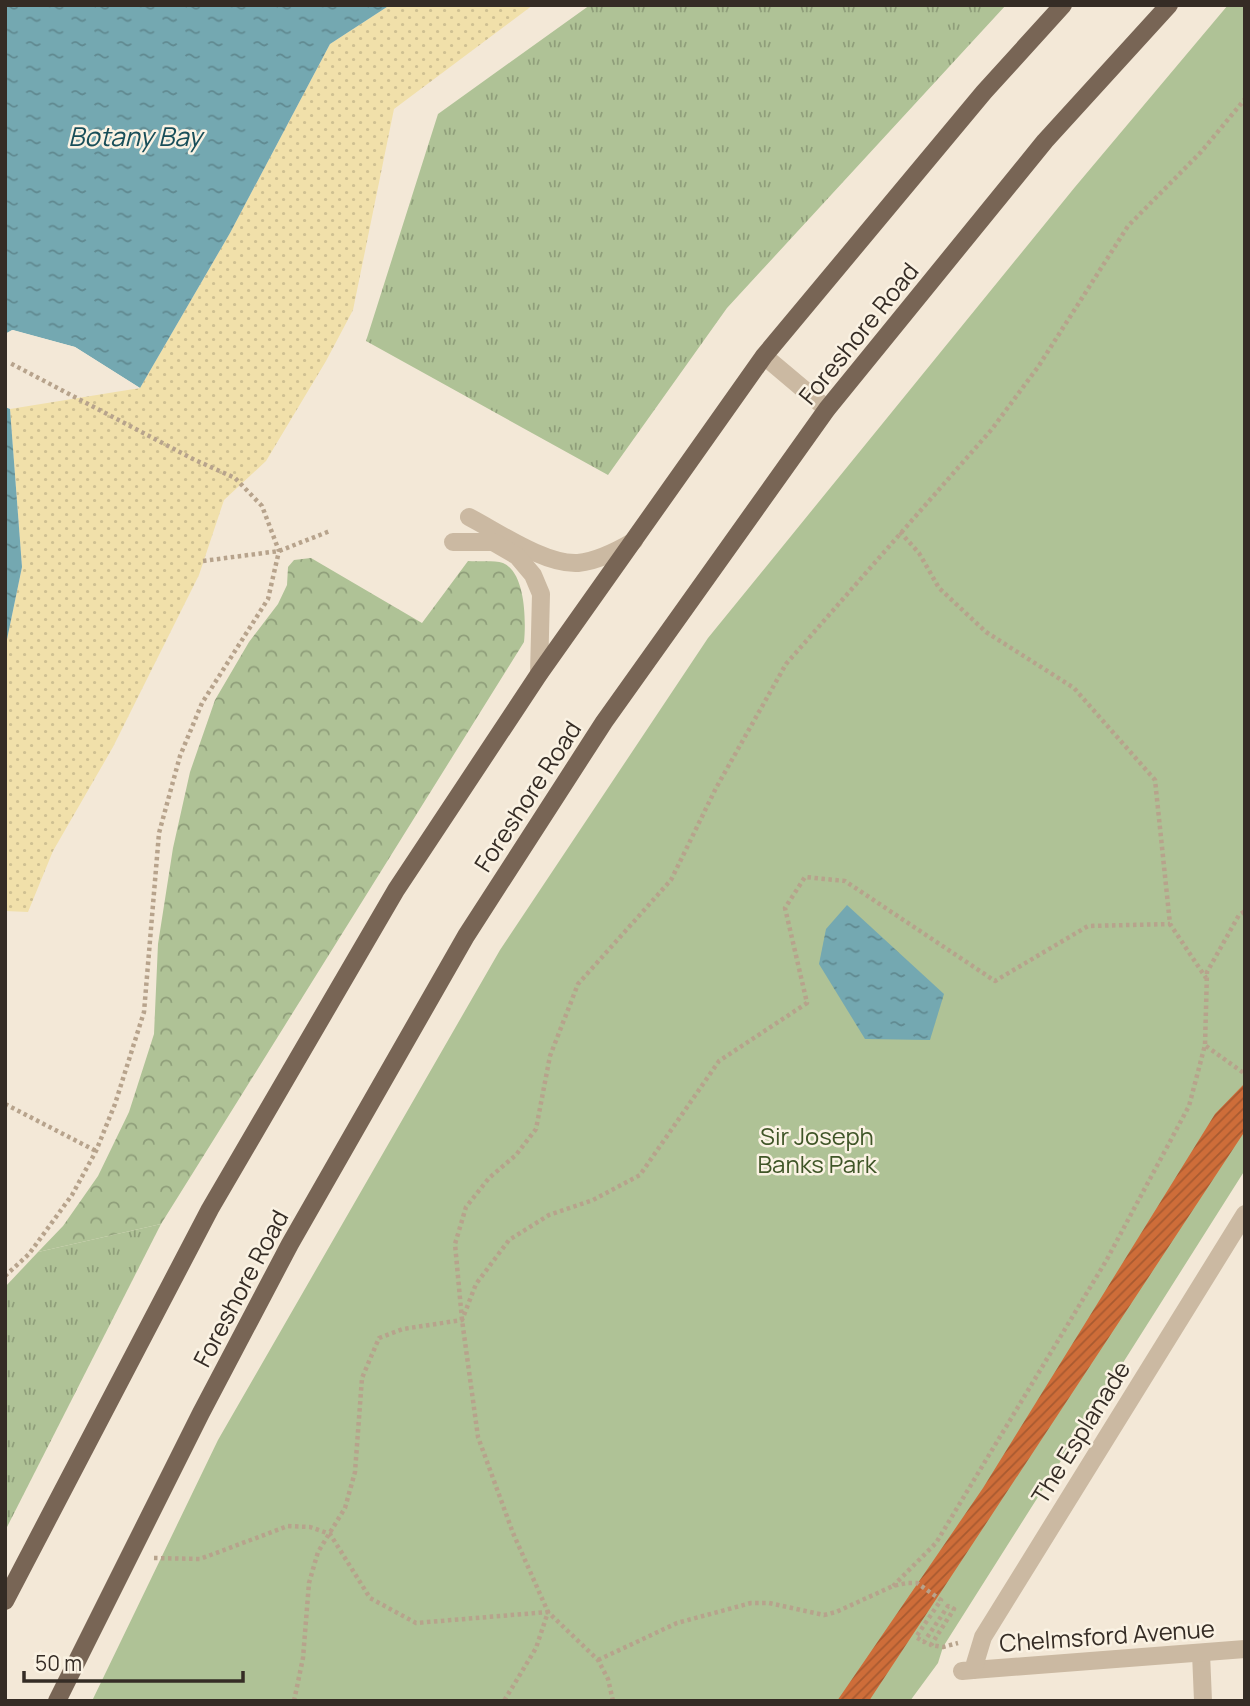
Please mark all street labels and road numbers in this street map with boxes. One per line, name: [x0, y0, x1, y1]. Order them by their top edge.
street label: Foreshore Road: [791, 255, 925, 411]
street label: Foreshore Road: [466, 714, 588, 878]
street label: Foreshore Road: [185, 1204, 295, 1372]
street label: The Esplanade: [1023, 1354, 1137, 1510]
street label: Chelmsford Avenue: [998, 1611, 1216, 1659]

